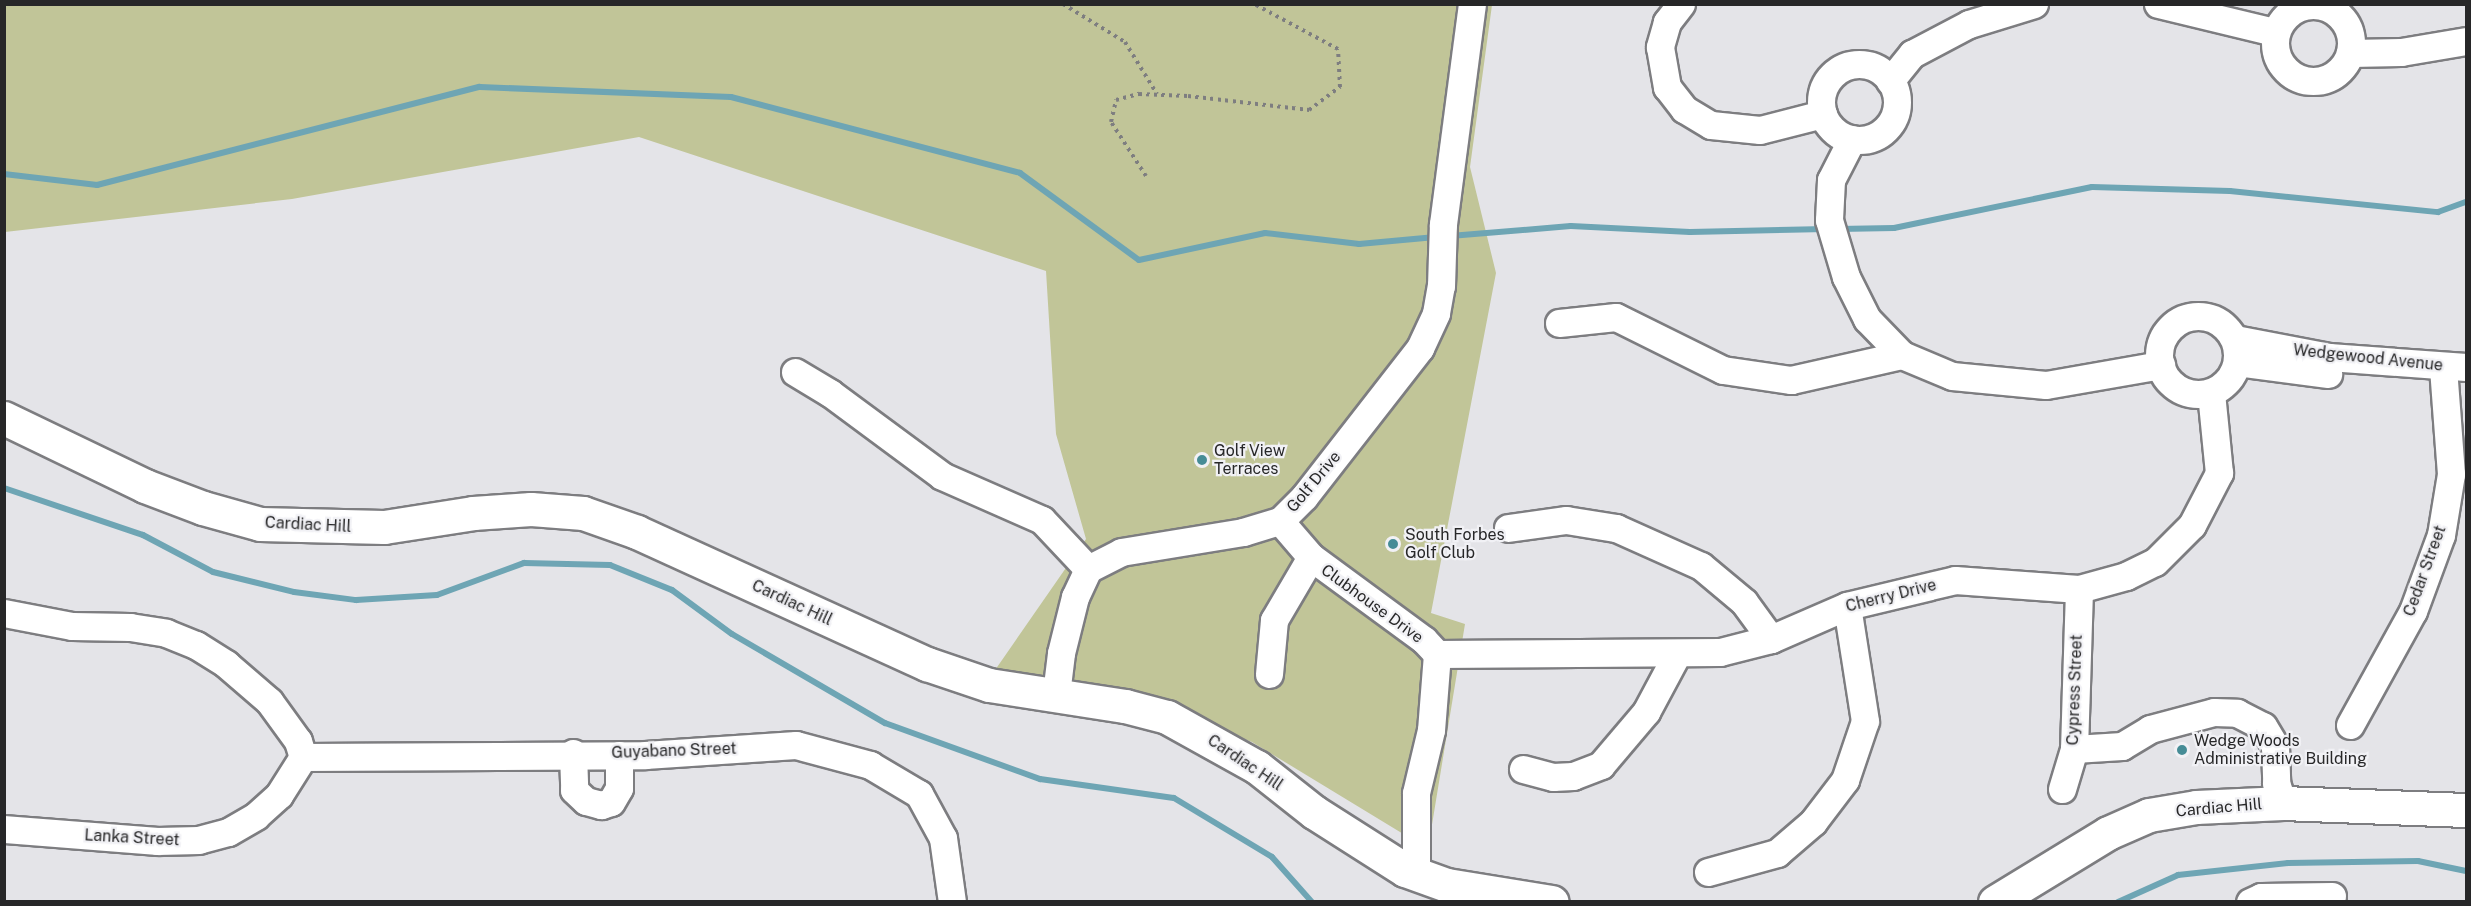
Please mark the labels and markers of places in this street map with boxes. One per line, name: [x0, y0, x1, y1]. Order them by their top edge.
place label: Golf View Terraces: [1214, 441, 1286, 479]
marker: Golf View Terraces: [1195, 453, 1209, 467]
place label: South Forbes Golf Club: [1405, 525, 1505, 563]
marker: South Forbes Golf Club: [1386, 537, 1400, 551]
place label: Wedge Woods Administrative Building: [2194, 731, 2367, 769]
marker: Wedge Woods Administrative Building: [2175, 743, 2189, 757]

